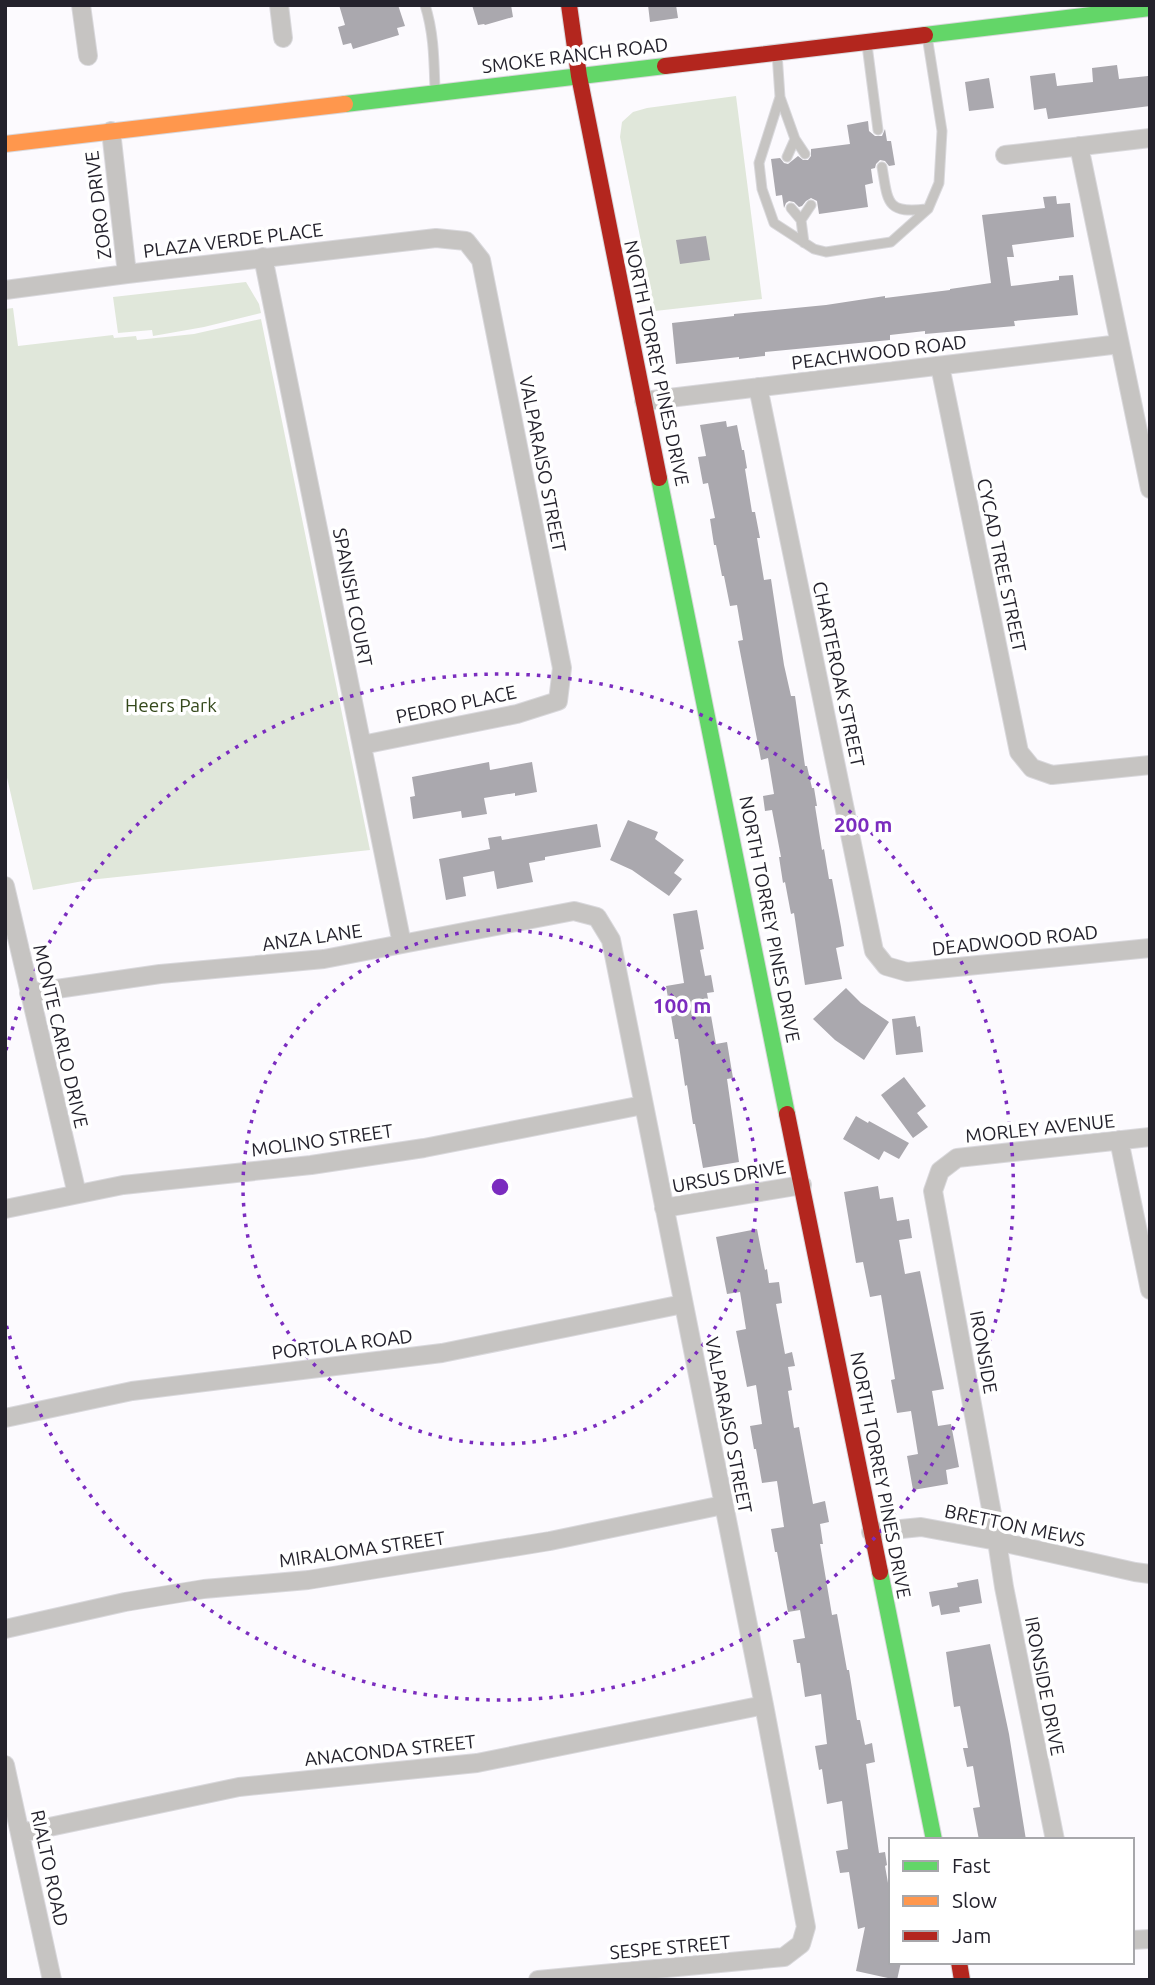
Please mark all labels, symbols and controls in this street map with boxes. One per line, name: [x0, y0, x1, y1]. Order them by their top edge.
street label: SMOKE RANCH ROAD: [481, 33, 669, 77]
street label: ZORO DRIVE: [80, 150, 116, 260]
street label: PLAZA VERDE PLACE: [142, 218, 324, 262]
street label: NORTH TORREY PINES DRIVE: [620, 238, 694, 488]
street label: PEACHWOOD ROAD: [790, 330, 968, 374]
street label: VALPARAISO STREET: [515, 374, 571, 554]
street label: CYCAD TREE STREET: [973, 476, 1031, 654]
street label: SPANISH COURT: [329, 526, 377, 668]
street label: CHARTEROAK STREET: [809, 579, 870, 769]
street label: PEDRO PLACE: [394, 681, 518, 727]
park label: Heers Park: [125, 694, 217, 716]
street label: NORTH TORREY PINES DRIVE: [735, 794, 805, 1044]
text: 200 m: [834, 812, 892, 836]
street label: ANZA LANE: [261, 919, 363, 955]
street label: DEADWOOD ROAD: [931, 920, 1099, 960]
street label: MONTE CARLO DRIVE: [29, 942, 93, 1130]
text: 100 m: [653, 993, 711, 1017]
street label: MORLEY AVENUE: [964, 1109, 1116, 1147]
street label: MOLINO STREET: [250, 1119, 395, 1161]
street label: URSUS DRIVE: [670, 1155, 788, 1197]
centre of rings: [488, 1175, 512, 1199]
street label: IRONSIDE: [966, 1309, 1002, 1395]
street label: PORTOLA ROAD: [270, 1324, 414, 1364]
street label: VALPARAISO STREET: [701, 1335, 757, 1515]
street label: NORTH TORREY PINES DRIVE: [846, 1350, 916, 1600]
street label: BRETTON MEWS: [943, 1499, 1087, 1551]
street label: MIRALOMA STREET: [278, 1526, 447, 1572]
street label: IRONSIDE DRIVE: [1021, 1615, 1069, 1757]
street label: ANACONDA STREET: [303, 1730, 477, 1770]
street label: RIALTO ROAD: [27, 1808, 73, 1928]
legend: [889, 1838, 1134, 1964]
text: Fast: [952, 1853, 990, 1877]
text: Slow: [952, 1888, 997, 1912]
text: Jam: [952, 1923, 991, 1947]
street label: SESPE STREET: [609, 1931, 732, 1963]

